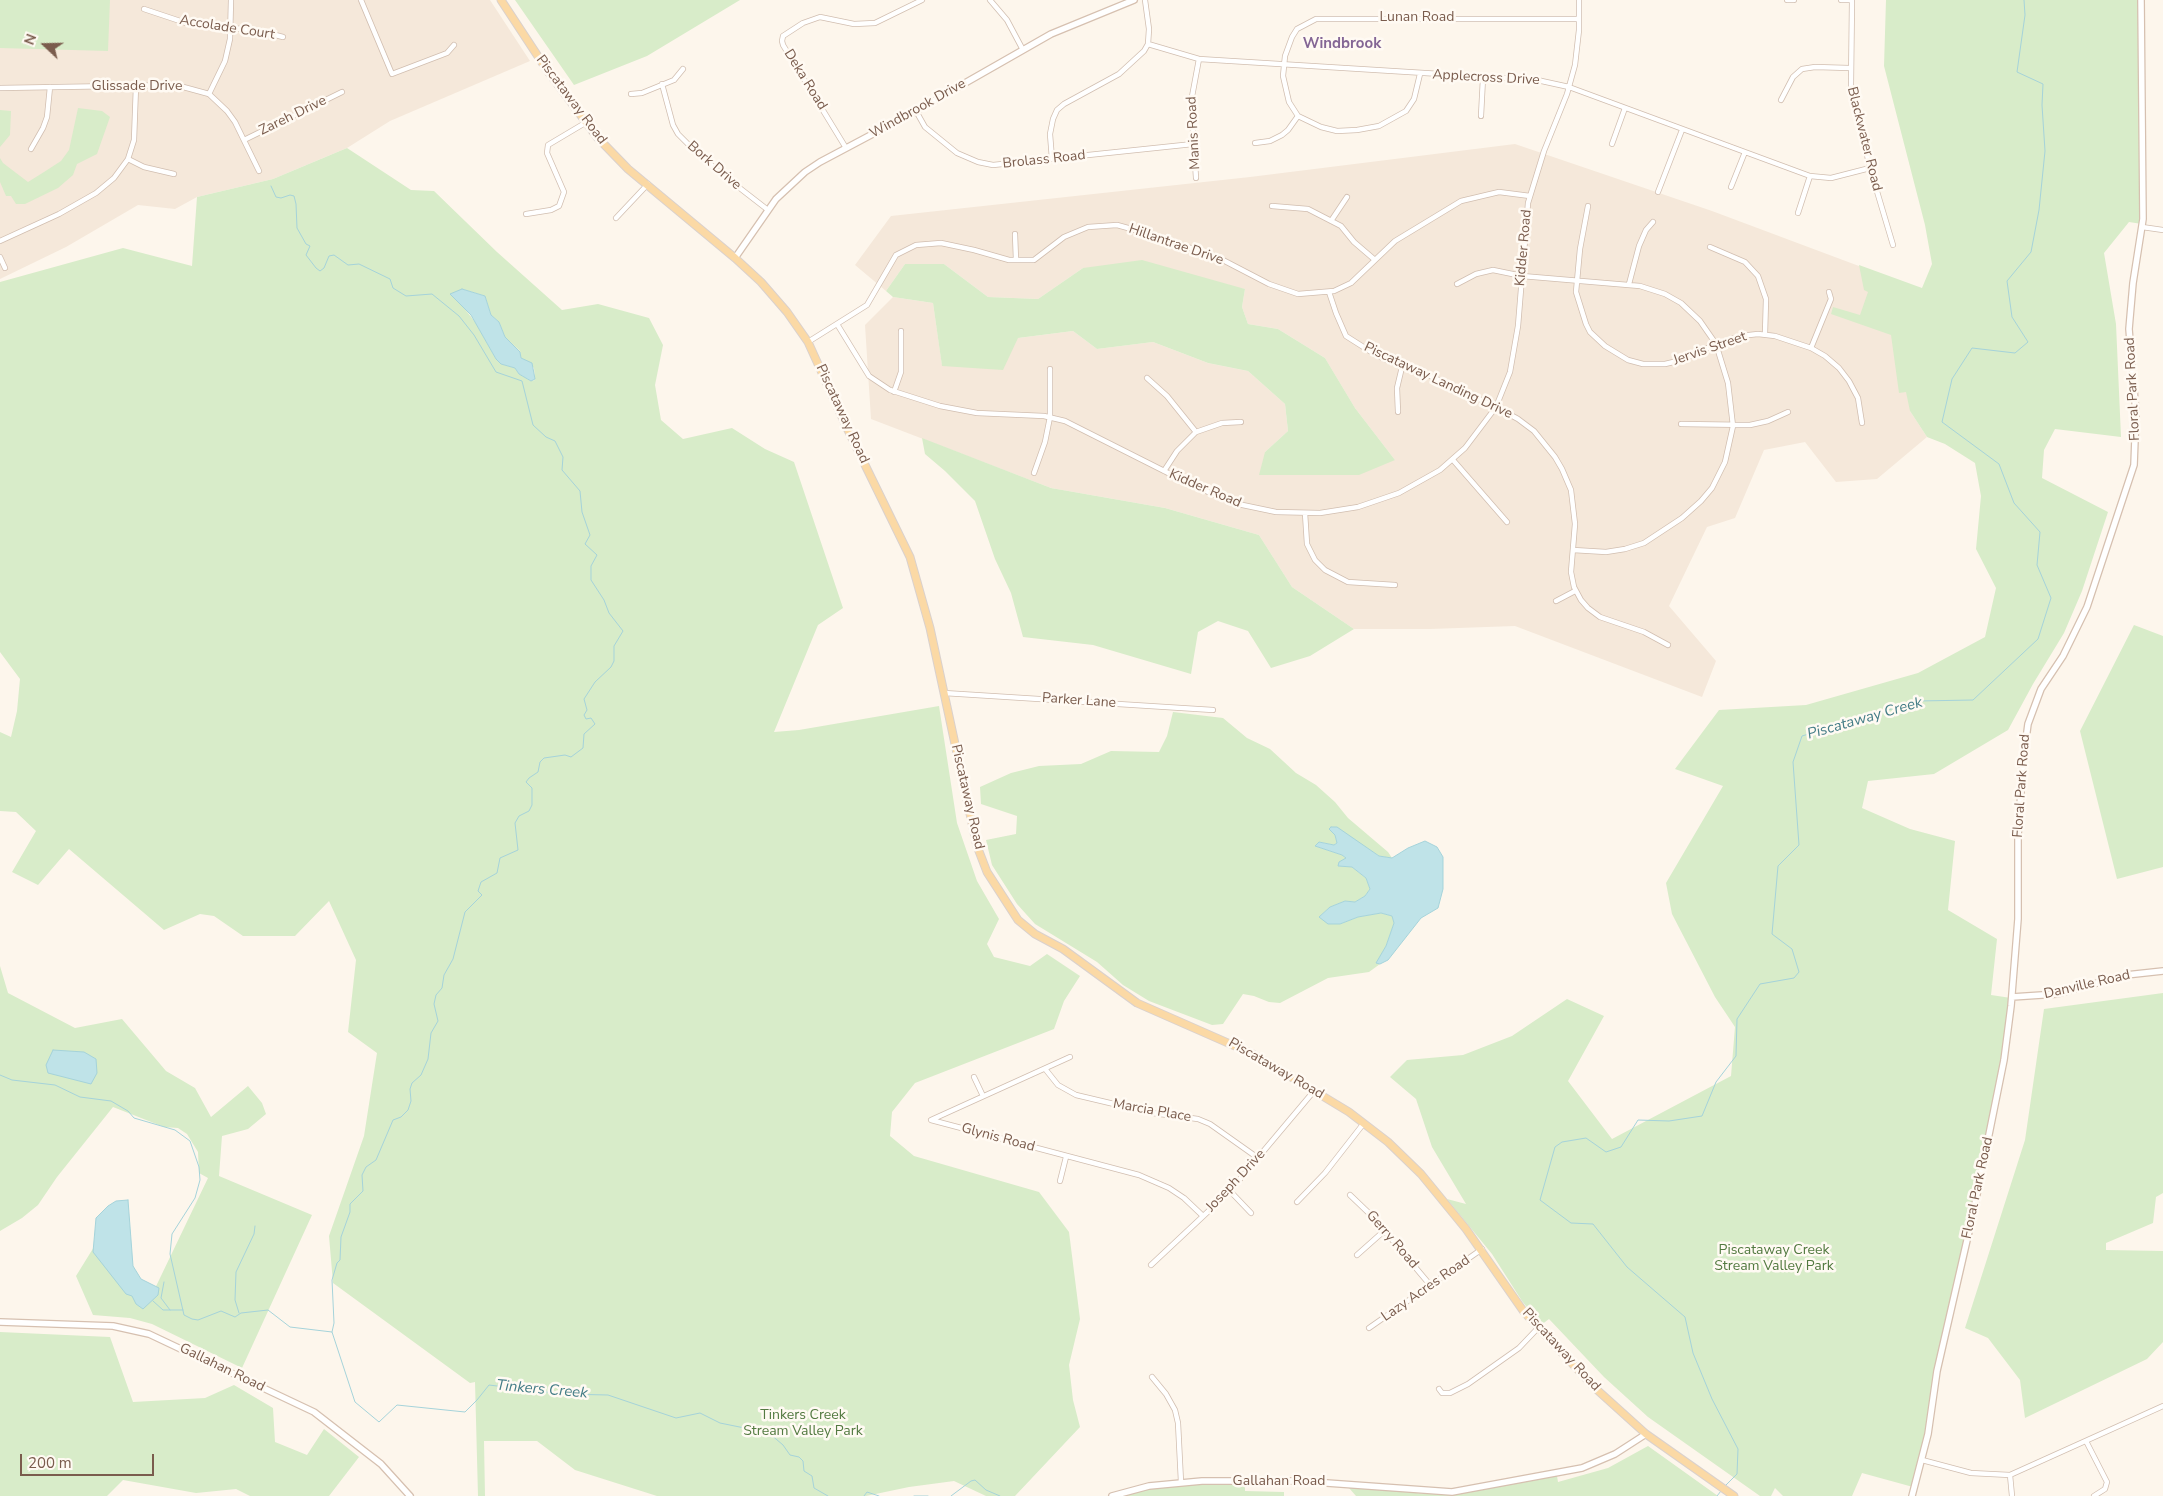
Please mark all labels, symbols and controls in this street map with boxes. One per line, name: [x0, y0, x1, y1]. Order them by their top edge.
street label: Lunan Road: [1380, 10, 1454, 26]
street label: Accolade Court: [178, 12, 276, 44]
north arrow: [20, 20, 70, 70]
text: N: [20, 31, 41, 48]
district label: Windbrook: [1303, 35, 1381, 53]
street label: Deka Road: [780, 47, 830, 113]
street label: Piscataway Road: [532, 52, 610, 148]
street label: Applecross Drive: [1432, 67, 1540, 89]
street label: Windbrook Drive: [867, 76, 969, 142]
street label: Glissade Drive: [92, 79, 182, 95]
street label: Blackwater Road: [1843, 85, 1885, 193]
street label: Zareh Drive: [257, 93, 329, 139]
street label: Manis Road: [1184, 96, 1204, 170]
street label: Bork Drive: [684, 138, 744, 194]
street label: Brolass Road: [1002, 147, 1086, 173]
street label: Kidder Road: [1512, 209, 1536, 287]
street label: Hillantrae Drive: [1126, 221, 1226, 269]
street label: Jervis Street: [1671, 329, 1749, 369]
street label: Floral Park Road: [2122, 337, 2144, 441]
street label: Piscataway Landing Drive: [1361, 339, 1515, 423]
street label: Piscataway Road: [812, 362, 872, 466]
street label: Kidder Road: [1166, 466, 1244, 512]
street label: Parker Lane: [1041, 690, 1117, 712]
water label: Piscataway Creek: [1805, 694, 1925, 744]
street label: Floral Park Road: [2010, 734, 2034, 838]
street label: Piscataway Road: [947, 743, 987, 851]
street label: Danville Road: [2042, 967, 2132, 1003]
street label: Piscataway Road: [1225, 1035, 1327, 1103]
street label: Marcia Place: [1112, 1096, 1192, 1126]
street label: Glynis Road: [959, 1120, 1037, 1156]
street label: Floral Park Road: [1959, 1136, 1997, 1240]
street label: Joseph Drive: [1203, 1146, 1269, 1216]
street label: Gerry Road: [1362, 1208, 1422, 1272]
park label: Piscataway Creek Stream Valley Park: [1714, 1243, 1834, 1276]
street label: Lazy Acres Road: [1379, 1252, 1473, 1326]
street label: Piscataway Road: [1518, 1305, 1604, 1395]
street label: Gallahan Road: [177, 1340, 267, 1396]
water label: Tinkers Creek: [496, 1377, 588, 1403]
park label: Tinkers Creek Stream Valley Park: [743, 1408, 863, 1440]
scale bar: [22, 1444, 156, 1476]
text: 200 m: [28, 1453, 72, 1473]
street label: Gallahan Road: [1233, 1474, 1325, 1490]

